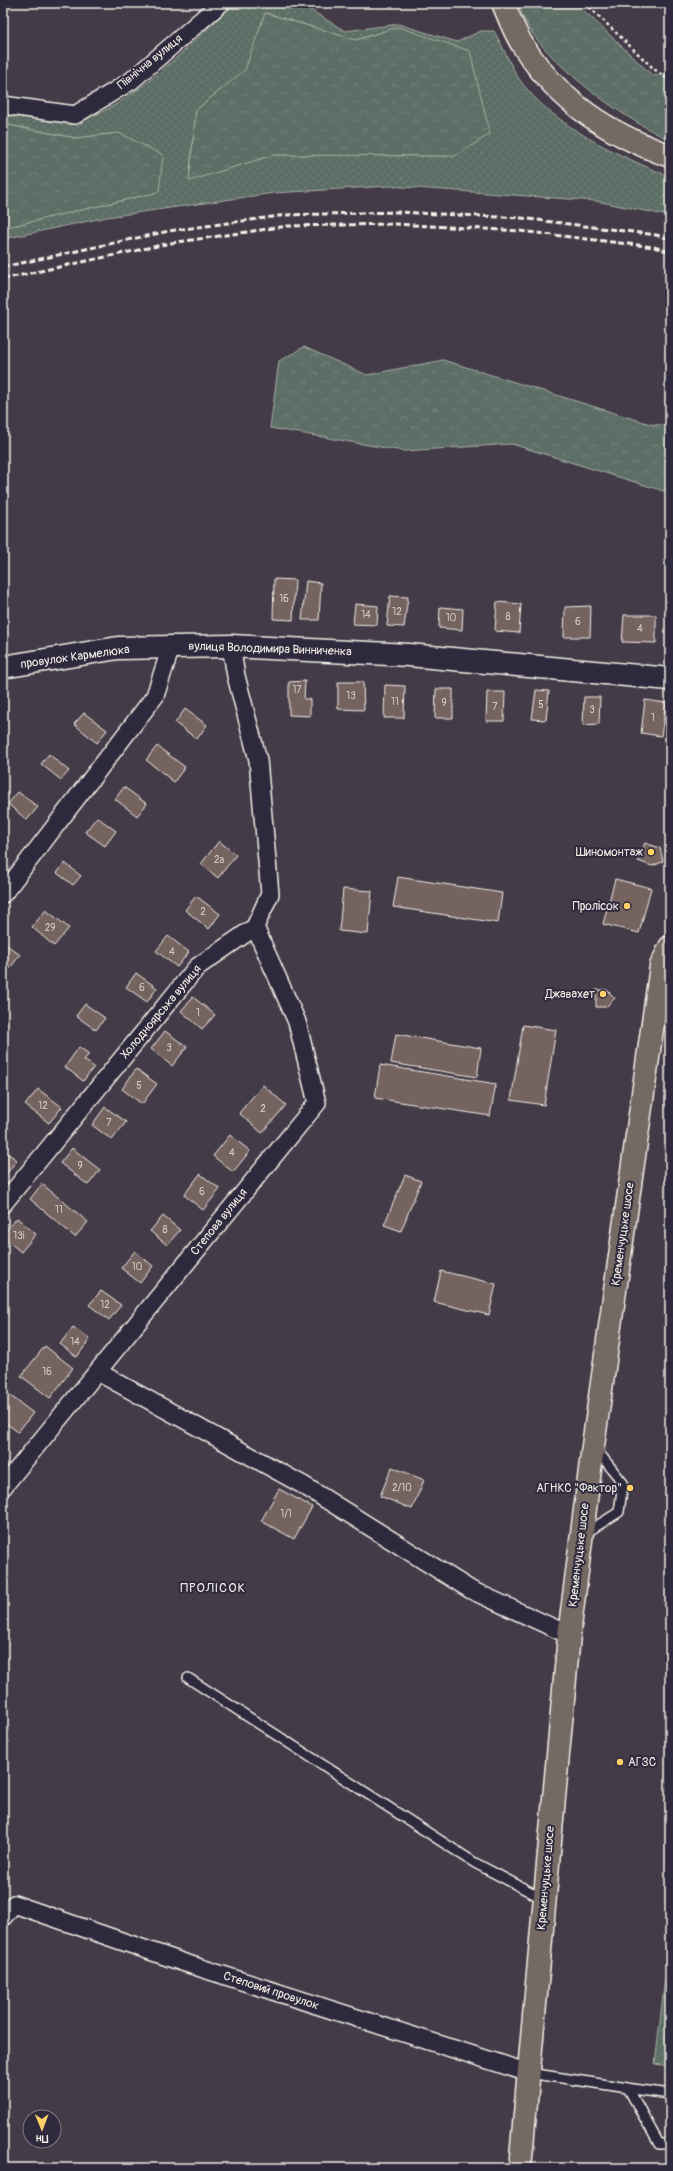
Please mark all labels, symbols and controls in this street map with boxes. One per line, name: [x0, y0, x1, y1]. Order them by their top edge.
street label: Північна вулиця: [114, 31, 186, 93]
house number: 16: [279, 593, 289, 605]
house number: 12: [392, 606, 402, 618]
house number: 14: [361, 609, 371, 621]
house number: 8: [505, 611, 511, 623]
house number: 10: [446, 612, 457, 624]
house number: 6: [575, 616, 581, 628]
house number: 4: [637, 623, 643, 635]
street label: вулиця Володимира Винниченка: [188, 639, 352, 659]
street label: провулок Кармелюка: [19, 642, 131, 672]
house number: 17: [292, 684, 302, 696]
house number: 13: [346, 690, 356, 702]
house number: 11: [391, 696, 399, 708]
house number: 9: [441, 697, 447, 709]
house number: 5: [538, 699, 544, 711]
house number: 7: [492, 701, 498, 713]
house number: 3: [589, 704, 595, 716]
house number: 1: [651, 712, 655, 724]
place label: Шиномонтаж: [576, 845, 643, 860]
marker: Шиномонтаж: [646, 847, 656, 857]
house number: 2а: [214, 854, 224, 866]
place label: Пролісок: [573, 899, 619, 914]
marker: Пролісок: [622, 901, 632, 911]
house number: 2: [200, 906, 206, 918]
house number: 29: [45, 922, 55, 934]
house number: 4: [169, 946, 175, 958]
street label: Холодноярська вулиця: [117, 962, 205, 1062]
house number: 6: [139, 982, 145, 994]
place label: Джавахет: [544, 987, 595, 1002]
marker: Джавахет: [598, 989, 608, 999]
house number: 1: [196, 1007, 200, 1019]
house number: 3: [166, 1042, 172, 1054]
house number: 5: [136, 1080, 142, 1092]
house number: 12: [38, 1100, 48, 1112]
house number: 2: [260, 1103, 266, 1115]
house number: 7: [106, 1117, 112, 1129]
house number: 4: [229, 1147, 235, 1159]
house number: 9: [77, 1160, 83, 1172]
street label: Кременчуцьке шосе: [608, 1181, 638, 1287]
street label: Степова вулиця: [187, 1185, 251, 1259]
house number: 6: [199, 1186, 205, 1198]
house number: 11: [55, 1204, 63, 1216]
house number: 8: [162, 1224, 168, 1236]
house number: 13і: [13, 1230, 25, 1242]
house number: 10: [132, 1261, 143, 1273]
house number: 12: [100, 1299, 110, 1311]
house number: 14: [70, 1336, 80, 1348]
house number: 16: [42, 1366, 52, 1378]
place label: АГНКС "Фактор": [536, 1481, 622, 1496]
house number: 2/10: [392, 1482, 412, 1494]
marker: АГНКС "Фактор": [625, 1483, 635, 1493]
street label: Кременчуцьке шосе: [565, 1502, 593, 1608]
house number: 1/1: [280, 1508, 292, 1520]
district label: ПРОЛІСОК: [180, 1580, 246, 1596]
place label: АГЗС: [628, 1755, 656, 1770]
marker: АГЗС: [615, 1757, 625, 1767]
street label: Кременчуцьке шосе: [534, 1825, 558, 1931]
street label: Степовий провулок: [221, 1968, 321, 2014]
north arrow: [22, 2109, 62, 2149]
text: Пн: [36, 2132, 48, 2145]

